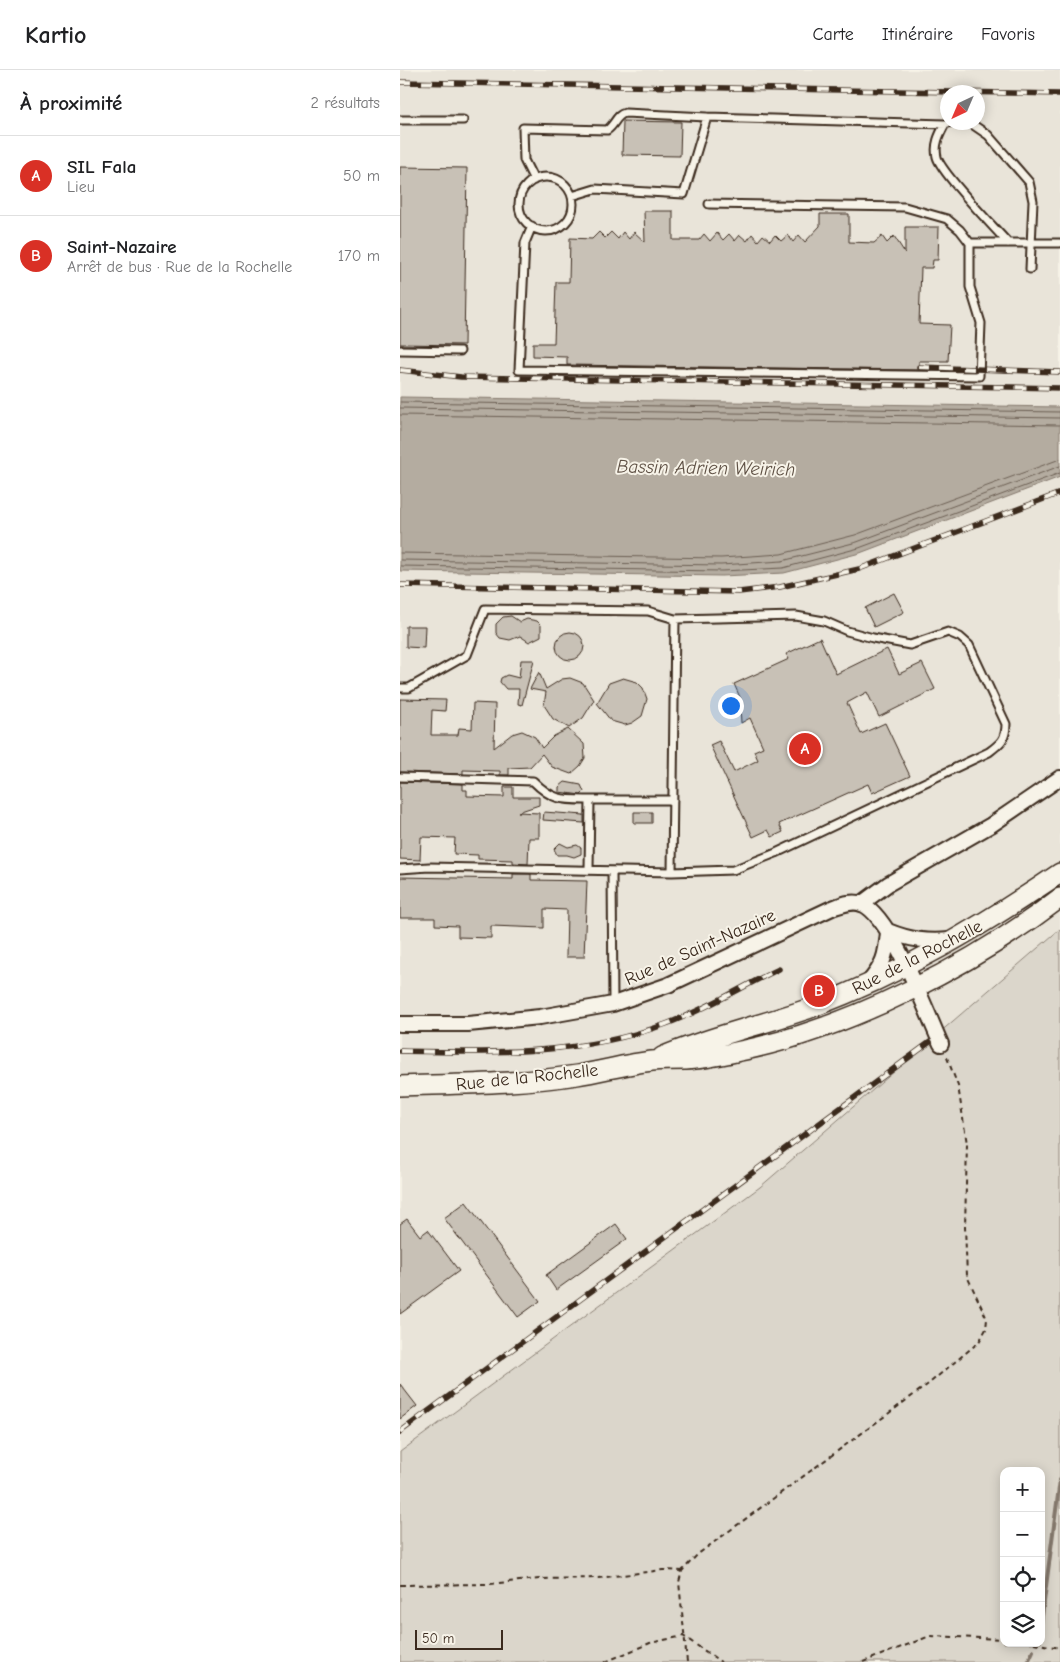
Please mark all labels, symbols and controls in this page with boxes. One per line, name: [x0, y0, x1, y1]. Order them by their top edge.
text: Kartio: [25, 21, 87, 49]
text: Carte: [813, 24, 854, 45]
text: Itinéraire: [882, 24, 953, 45]
text: Favoris: [981, 24, 1035, 45]
north arrow: [940, 85, 985, 130]
text: À proximité: [20, 91, 122, 115]
text: 2 résultats: [310, 94, 380, 112]
text: SIL Fala: [67, 156, 136, 178]
text: A: [32, 167, 40, 185]
text: 50 m: [343, 167, 380, 185]
text: Lieu: [67, 178, 95, 196]
text: Saint-Nazaire: [67, 236, 177, 258]
text: B: [31, 247, 41, 265]
text: 170 m: [338, 247, 380, 265]
text: Arrêt de bus · Rue de la Rochelle: [67, 258, 292, 276]
water label: Bassin Adrien Weirich: [616, 455, 796, 481]
your location: [718, 693, 744, 719]
pin: A: [789, 730, 821, 768]
street label: Rue de Saint-Nazaire: [622, 905, 779, 990]
street label: Rue de la Rochelle: [849, 916, 986, 999]
pin: B: [803, 972, 835, 1010]
street label: Rue de la Rochelle: [455, 1060, 599, 1095]
map controls: [1000, 1467, 1045, 1647]
button: +: [1000, 1467, 1045, 1512]
button: −: [1000, 1512, 1045, 1557]
button: locate: [1000, 1557, 1045, 1602]
button: layers: [1000, 1602, 1045, 1647]
scale bar: [415, 1627, 502, 1650]
text: 50 m: [422, 1630, 454, 1647]

